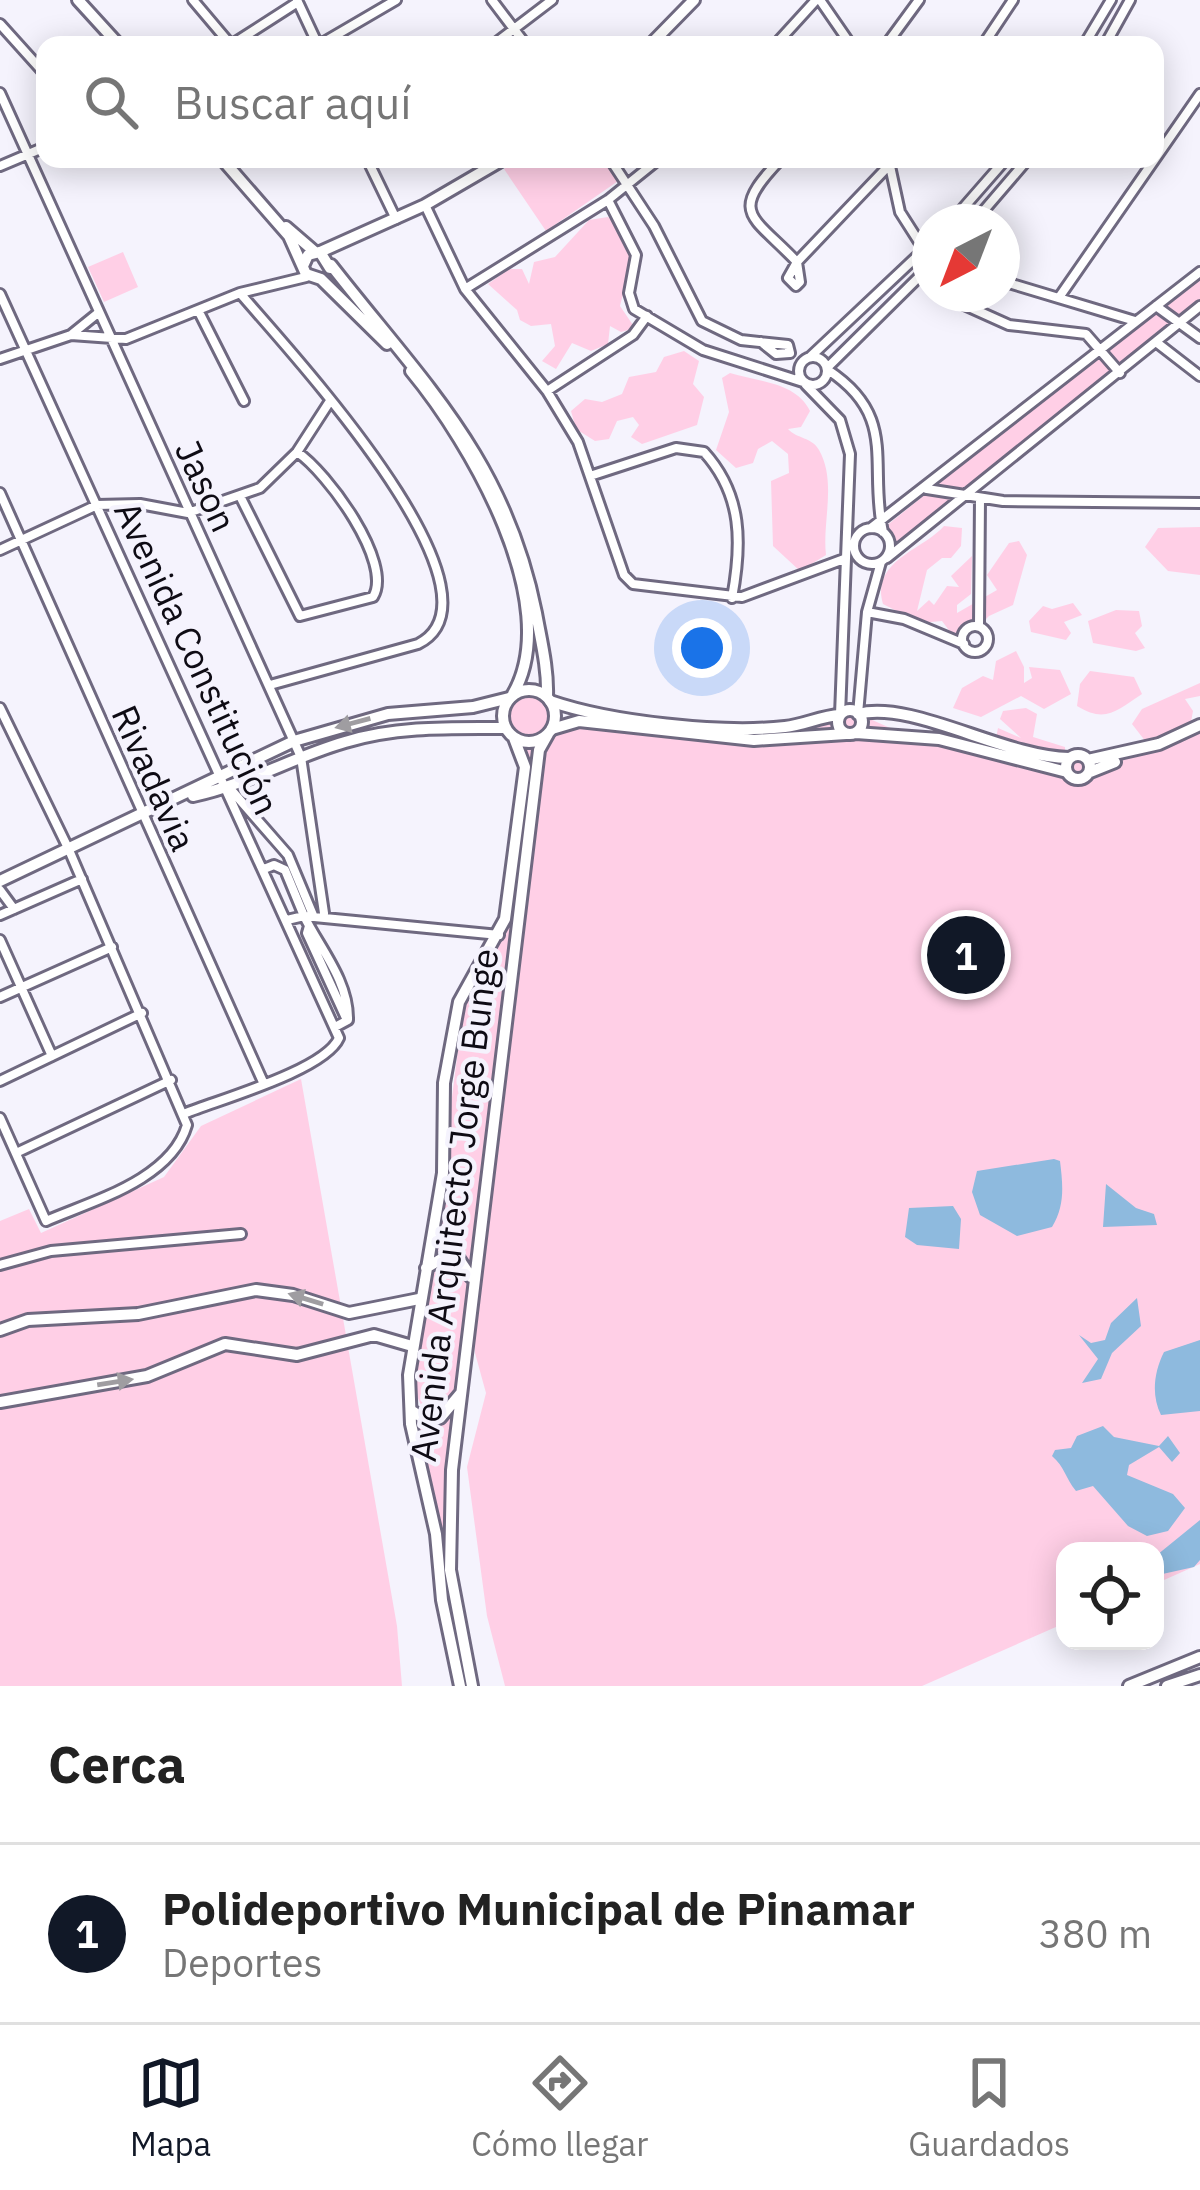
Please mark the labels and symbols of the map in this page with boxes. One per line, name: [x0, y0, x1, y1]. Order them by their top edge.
north arrow: [912, 204, 1020, 312]
street label: Jason: [165, 432, 248, 539]
street label: Avenida Constitución: [104, 494, 291, 822]
your location: [672, 618, 732, 678]
street label: Rivadavia: [102, 698, 207, 858]
one-way arrow: [334, 714, 371, 733]
pin: 1: [927, 910, 1005, 1000]
street label: Avenida Arquitecto Jorge Bunge: [399, 946, 508, 1464]
one-way arrow: [287, 1289, 324, 1308]
one-way arrow: [97, 1372, 134, 1391]

